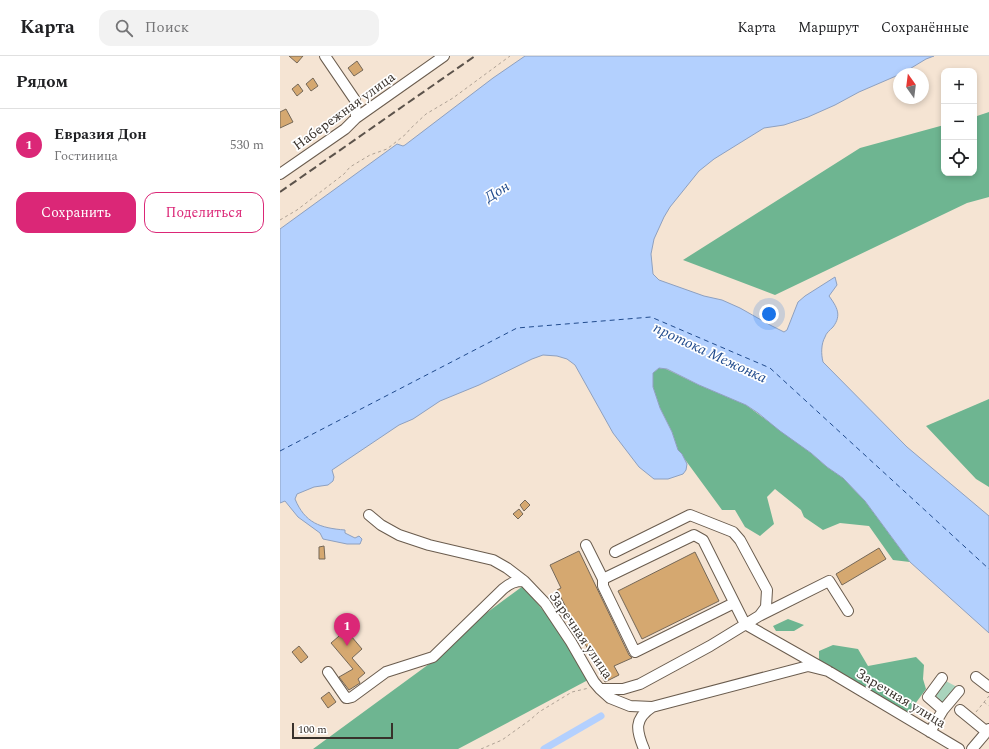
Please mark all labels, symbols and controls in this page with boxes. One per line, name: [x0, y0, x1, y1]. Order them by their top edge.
search box: [99, 10, 379, 46]
text: Карта: [20, 13, 75, 42]
text: Поиск: [145, 16, 189, 39]
icon: search: [113, 17, 135, 39]
text: Карта: [738, 17, 776, 38]
text: Маршрут: [798, 17, 859, 38]
text: Сохранённые: [881, 17, 969, 38]
street label: Набережная улица: [288, 67, 400, 155]
north arrow: [893, 68, 929, 104]
map controls: [941, 68, 977, 176]
button: +: [941, 68, 977, 104]
text: Рядом: [16, 69, 68, 95]
button: −: [941, 104, 977, 140]
text: Евразия Дон: [54, 123, 147, 146]
text: 1: [25, 135, 33, 155]
text: 530 m: [230, 135, 264, 155]
button: locate: [941, 140, 977, 176]
text: Гостиница: [54, 146, 118, 166]
water label: Дон: [479, 175, 514, 209]
button: Сохранить: [16, 192, 136, 233]
button: Поделиться: [144, 192, 264, 233]
your location: [759, 304, 779, 324]
water label: протока Межонка: [649, 317, 771, 390]
street label: Заречная улица: [544, 587, 618, 683]
pin: 1: [334, 613, 360, 646]
street label: Заречная улица: [852, 663, 950, 733]
scale bar: [292, 721, 393, 740]
text: 100 m: [298, 721, 327, 738]

